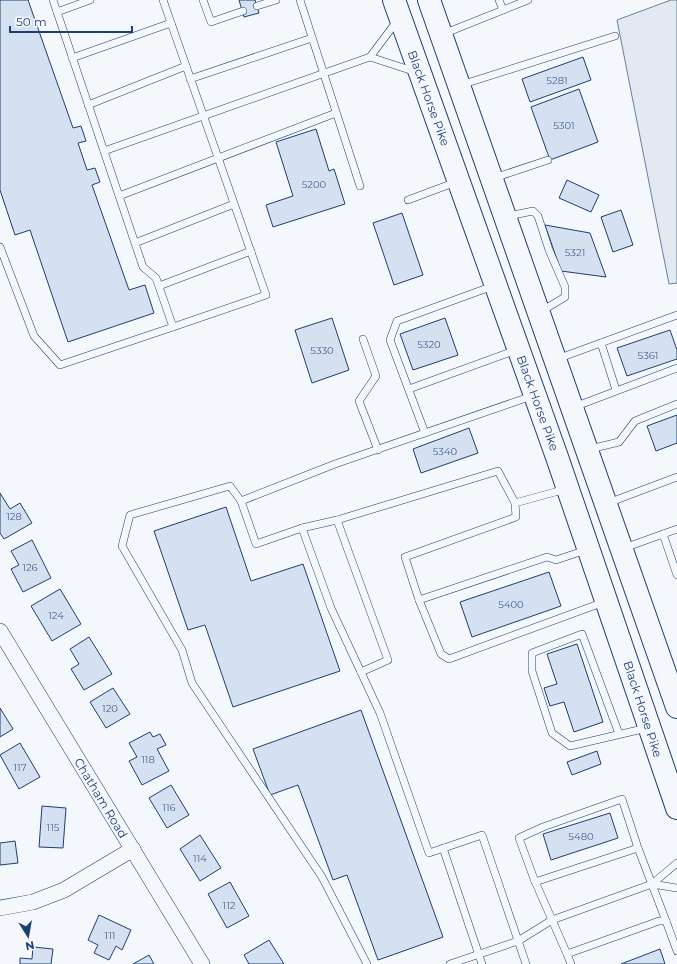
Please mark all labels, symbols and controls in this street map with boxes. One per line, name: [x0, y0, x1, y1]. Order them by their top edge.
scale bar: [10, 8, 132, 34]
text: 50 m: [16, 14, 47, 29]
street label: Black Horse Pike: [405, 48, 453, 148]
house number: 5281: [546, 74, 568, 87]
house number: 5301: [553, 119, 575, 132]
house number: 5200: [302, 178, 327, 191]
house number: 5321: [565, 246, 585, 259]
house number: 5320: [417, 338, 441, 351]
house number: 5330: [310, 344, 334, 357]
house number: 5361: [638, 349, 658, 362]
street label: Black Horse Pike: [514, 353, 562, 453]
house number: 5340: [433, 445, 458, 458]
house number: 128: [6, 510, 22, 523]
house number: 126: [22, 561, 38, 574]
house number: 5400: [498, 598, 524, 611]
house number: 124: [48, 609, 64, 622]
street label: Black Horse Pike: [620, 659, 666, 759]
house number: 120: [102, 702, 118, 715]
house number: 118: [141, 753, 155, 766]
street label: Chatham Road: [71, 755, 131, 841]
house number: 117: [13, 761, 27, 774]
house number: 116: [162, 801, 176, 814]
house number: 115: [47, 821, 60, 834]
house number: 5480: [568, 830, 594, 843]
house number: 114: [193, 852, 207, 865]
house number: 112: [223, 899, 236, 912]
north arrow: [8, 916, 48, 956]
house number: 111: [105, 929, 115, 942]
text: N: [24, 938, 36, 954]

